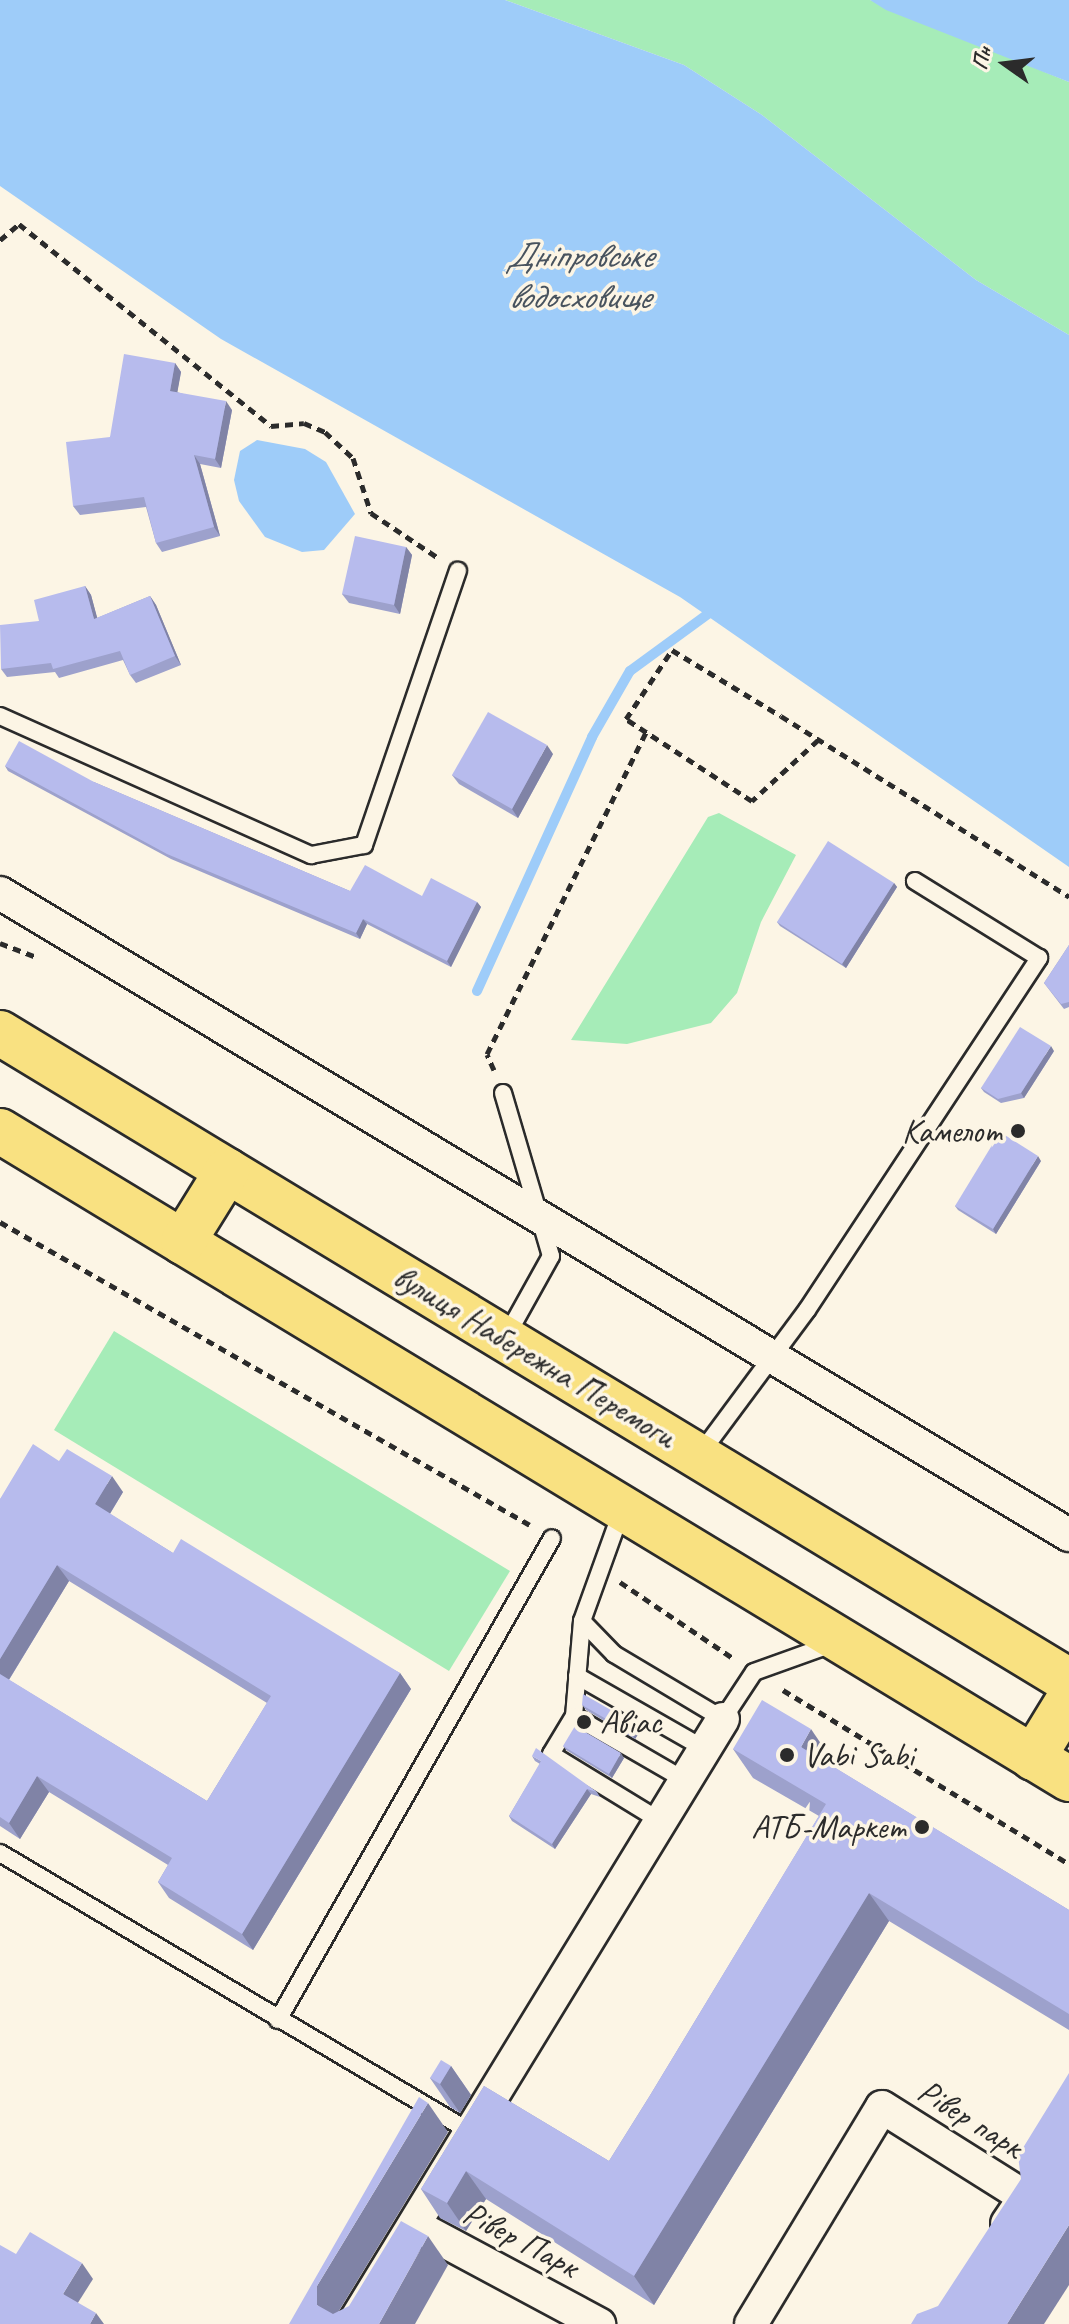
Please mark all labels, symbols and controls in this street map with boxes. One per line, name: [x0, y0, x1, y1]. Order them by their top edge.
north arrow: [965, 24, 1045, 104]
text: Пн: [965, 44, 998, 73]
water label: Дніпровське водосховище: [506, 233, 652, 318]
place label: Камелот: [902, 1111, 1002, 1151]
marker: Камелот: [1009, 1122, 1027, 1140]
street label: вулиця Набережна Перемоги: [387, 1256, 683, 1456]
place label: Авіас: [600, 1702, 661, 1742]
marker: Авіас: [575, 1713, 593, 1731]
place label: Vabi Sabi: [803, 1735, 914, 1775]
marker: Vabi Sabi: [778, 1746, 796, 1764]
place label: АТБ-Маркет: [751, 1807, 906, 1847]
marker: АТБ-Маркет: [913, 1818, 931, 1836]
street label: Рівер парк: [910, 2069, 1032, 2167]
street label: Рівер Парк: [456, 2192, 586, 2286]

